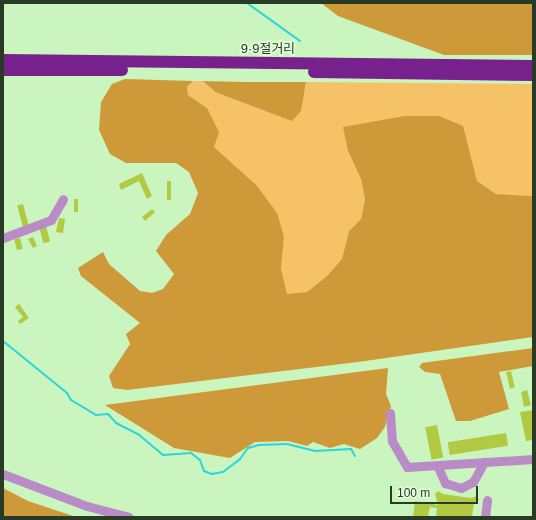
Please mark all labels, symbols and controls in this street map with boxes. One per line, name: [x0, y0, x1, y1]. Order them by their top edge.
street label: 9·9절거리: [241, 41, 295, 57]
scale bar: [392, 478, 480, 504]
text: 100 m: [397, 486, 430, 500]

